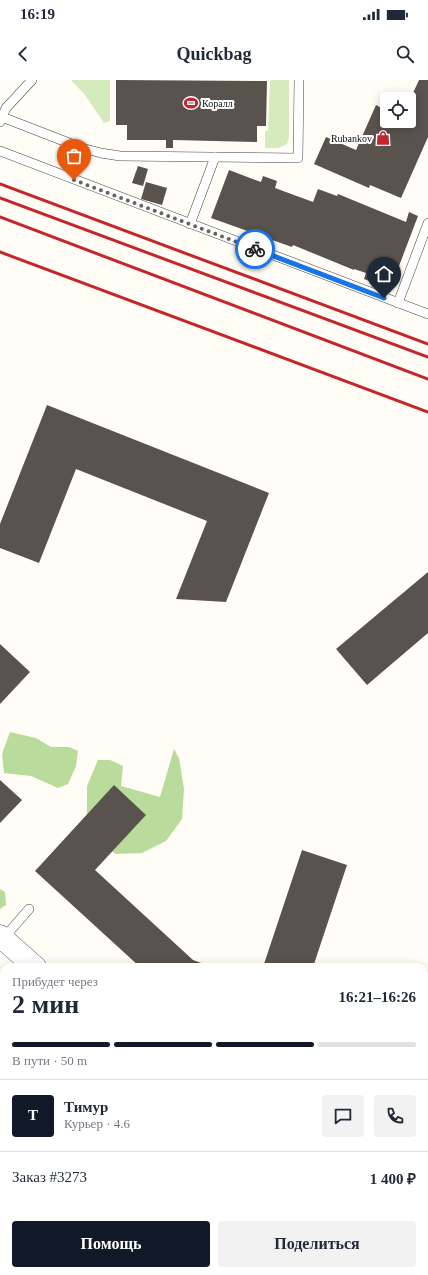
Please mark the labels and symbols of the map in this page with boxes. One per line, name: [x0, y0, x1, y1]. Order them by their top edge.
sports icon: Коралл: [183, 95, 199, 111]
place label: Коралл: [202, 98, 233, 109]
shop icon: Rubankov: [375, 130, 391, 146]
place label: Rubankov: [331, 133, 372, 144]
pin: [57, 139, 91, 180]
courier: [235, 229, 275, 269]
pin: [367, 257, 401, 298]

